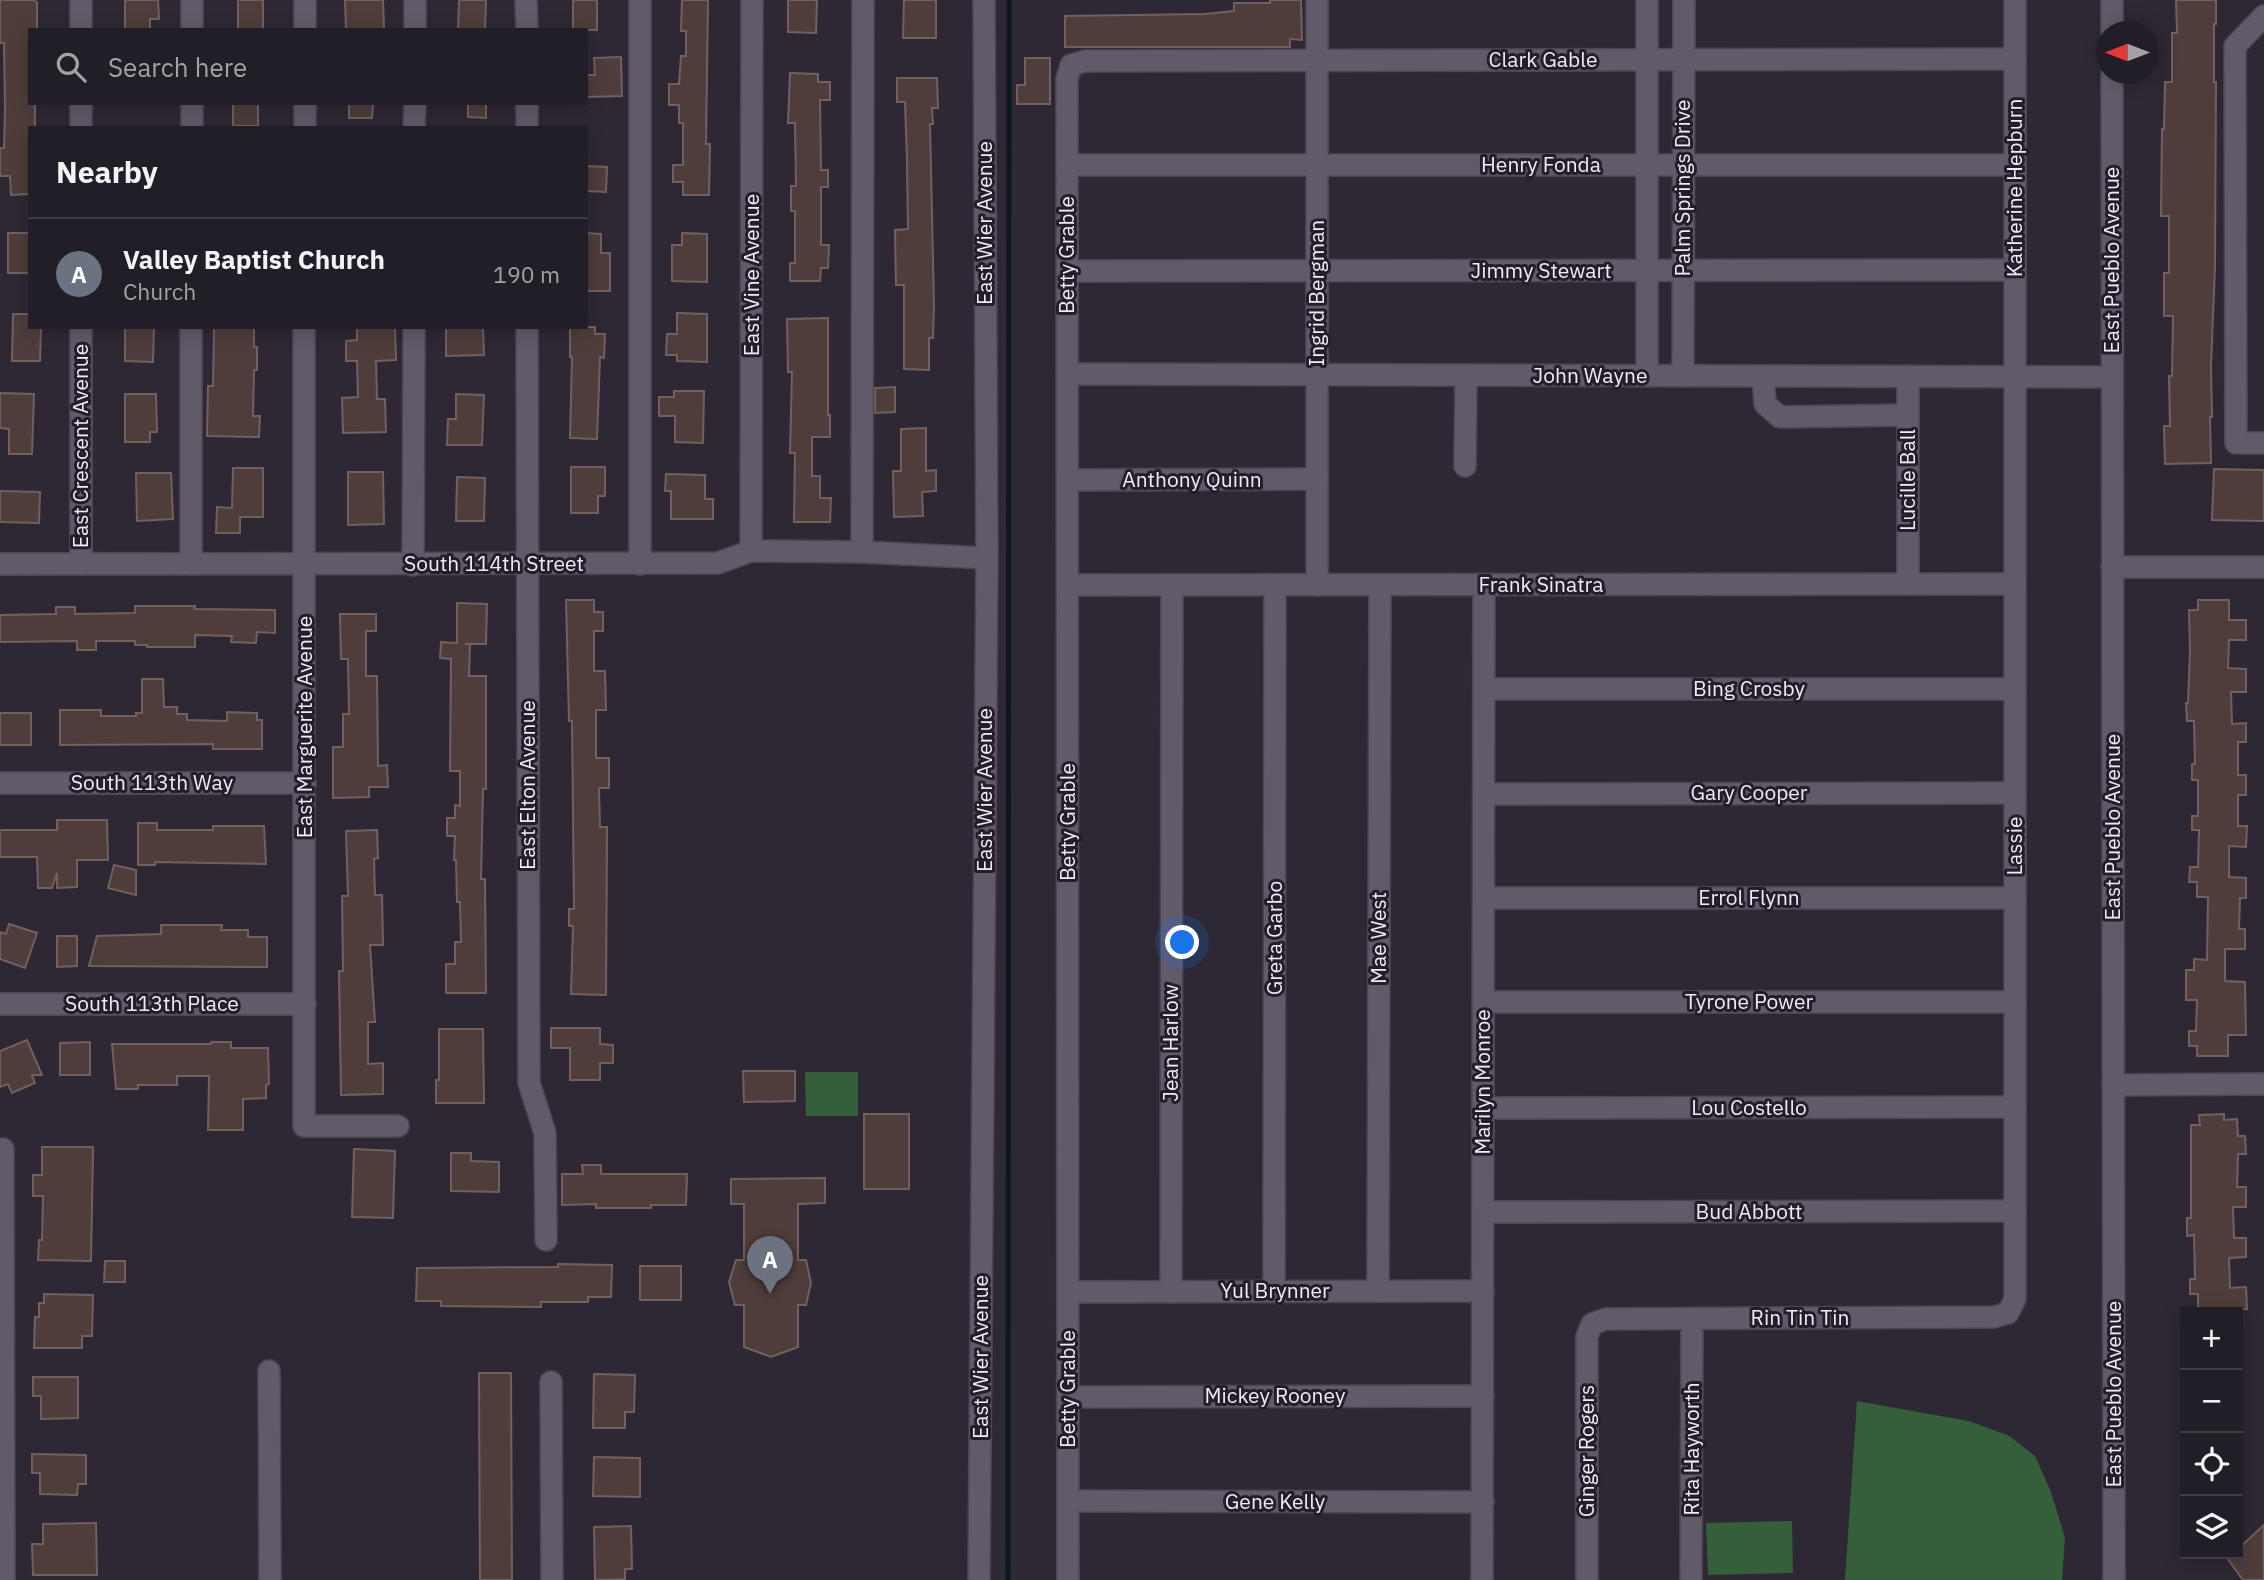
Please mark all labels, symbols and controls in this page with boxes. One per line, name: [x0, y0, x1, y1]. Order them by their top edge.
north arrow: [2096, 21, 2159, 84]
search box: [28, 28, 588, 105]
street label: Clark Gable: [1489, 45, 1597, 73]
icon: search: [52, 48, 90, 86]
text: Search here: [108, 50, 247, 84]
street label: Palm Springs Drive: [1668, 99, 1696, 277]
street label: Katherine Hepburn: [2000, 99, 2028, 277]
street label: East Wier Avenue: [970, 141, 998, 305]
street label: Henry Fonda: [1481, 150, 1601, 178]
text: Nearby: [56, 152, 158, 191]
street label: East Pueblo Avenue: [2097, 167, 2125, 353]
street label: East Vine Avenue: [737, 194, 765, 356]
street label: Betty Grable: [1052, 196, 1080, 314]
street label: Ingrid Bergman: [1302, 220, 1330, 366]
text: Valley Baptist Church: [123, 242, 385, 276]
street label: Jimmy Stewart: [1470, 256, 1612, 284]
text: A: [71, 259, 87, 289]
text: 190 m: [493, 259, 560, 289]
text: Church: [123, 276, 196, 306]
street label: East Crescent Avenue: [66, 344, 94, 548]
street label: John Wayne: [1533, 361, 1647, 389]
street label: Lucille Ball: [1893, 429, 1921, 531]
street label: Anthony Quinn: [1122, 465, 1262, 493]
street label: South 114th Street: [404, 549, 584, 577]
street label: Frank Sinatra: [1479, 570, 1603, 598]
street label: East Marguerite Avenue: [290, 616, 318, 838]
street label: Bing Crosby: [1693, 674, 1806, 702]
street label: East Elton Avenue: [513, 700, 541, 870]
street label: East Wier Avenue: [970, 708, 998, 872]
street label: East Pueblo Avenue: [2098, 734, 2126, 920]
street label: Betty Grable: [1053, 763, 1081, 881]
street label: South 113th Way: [71, 768, 234, 796]
street label: Gary Cooper: [1690, 778, 1808, 806]
street label: Lassie: [2000, 817, 2028, 875]
street label: Greta Garbo: [1260, 881, 1288, 995]
street label: Errol Flynn: [1698, 883, 1800, 911]
street label: Mae West: [1364, 892, 1392, 984]
your location: [1165, 925, 1199, 959]
street label: Jean Harlow: [1156, 984, 1184, 1102]
street label: Tyrone Power: [1685, 987, 1814, 1015]
street label: South 113th Place: [65, 989, 239, 1017]
street label: Marilyn Monroe: [1468, 1009, 1496, 1155]
street label: Lou Costello: [1691, 1093, 1807, 1121]
street label: Bud Abbott: [1696, 1197, 1802, 1225]
pin: A: [747, 1236, 793, 1294]
street label: East Wier Avenue: [966, 1275, 994, 1439]
street label: Yul Brynner: [1220, 1276, 1330, 1304]
street label: East Pueblo Avenue: [2099, 1301, 2127, 1487]
street label: Rin Tin Tin: [1751, 1303, 1849, 1331]
map controls: [2180, 1307, 2243, 1559]
button: +: [2180, 1307, 2243, 1370]
street label: Betty Grable: [1053, 1330, 1081, 1448]
button: −: [2180, 1370, 2243, 1433]
street label: Mickey Rooney: [1205, 1381, 1346, 1409]
street label: Rita Hayworth: [1677, 1382, 1705, 1516]
street label: Ginger Rogers: [1572, 1385, 1600, 1517]
button: locate: [2180, 1433, 2243, 1496]
street label: Gene Kelly: [1225, 1487, 1326, 1515]
button: layers: [2180, 1496, 2243, 1559]

